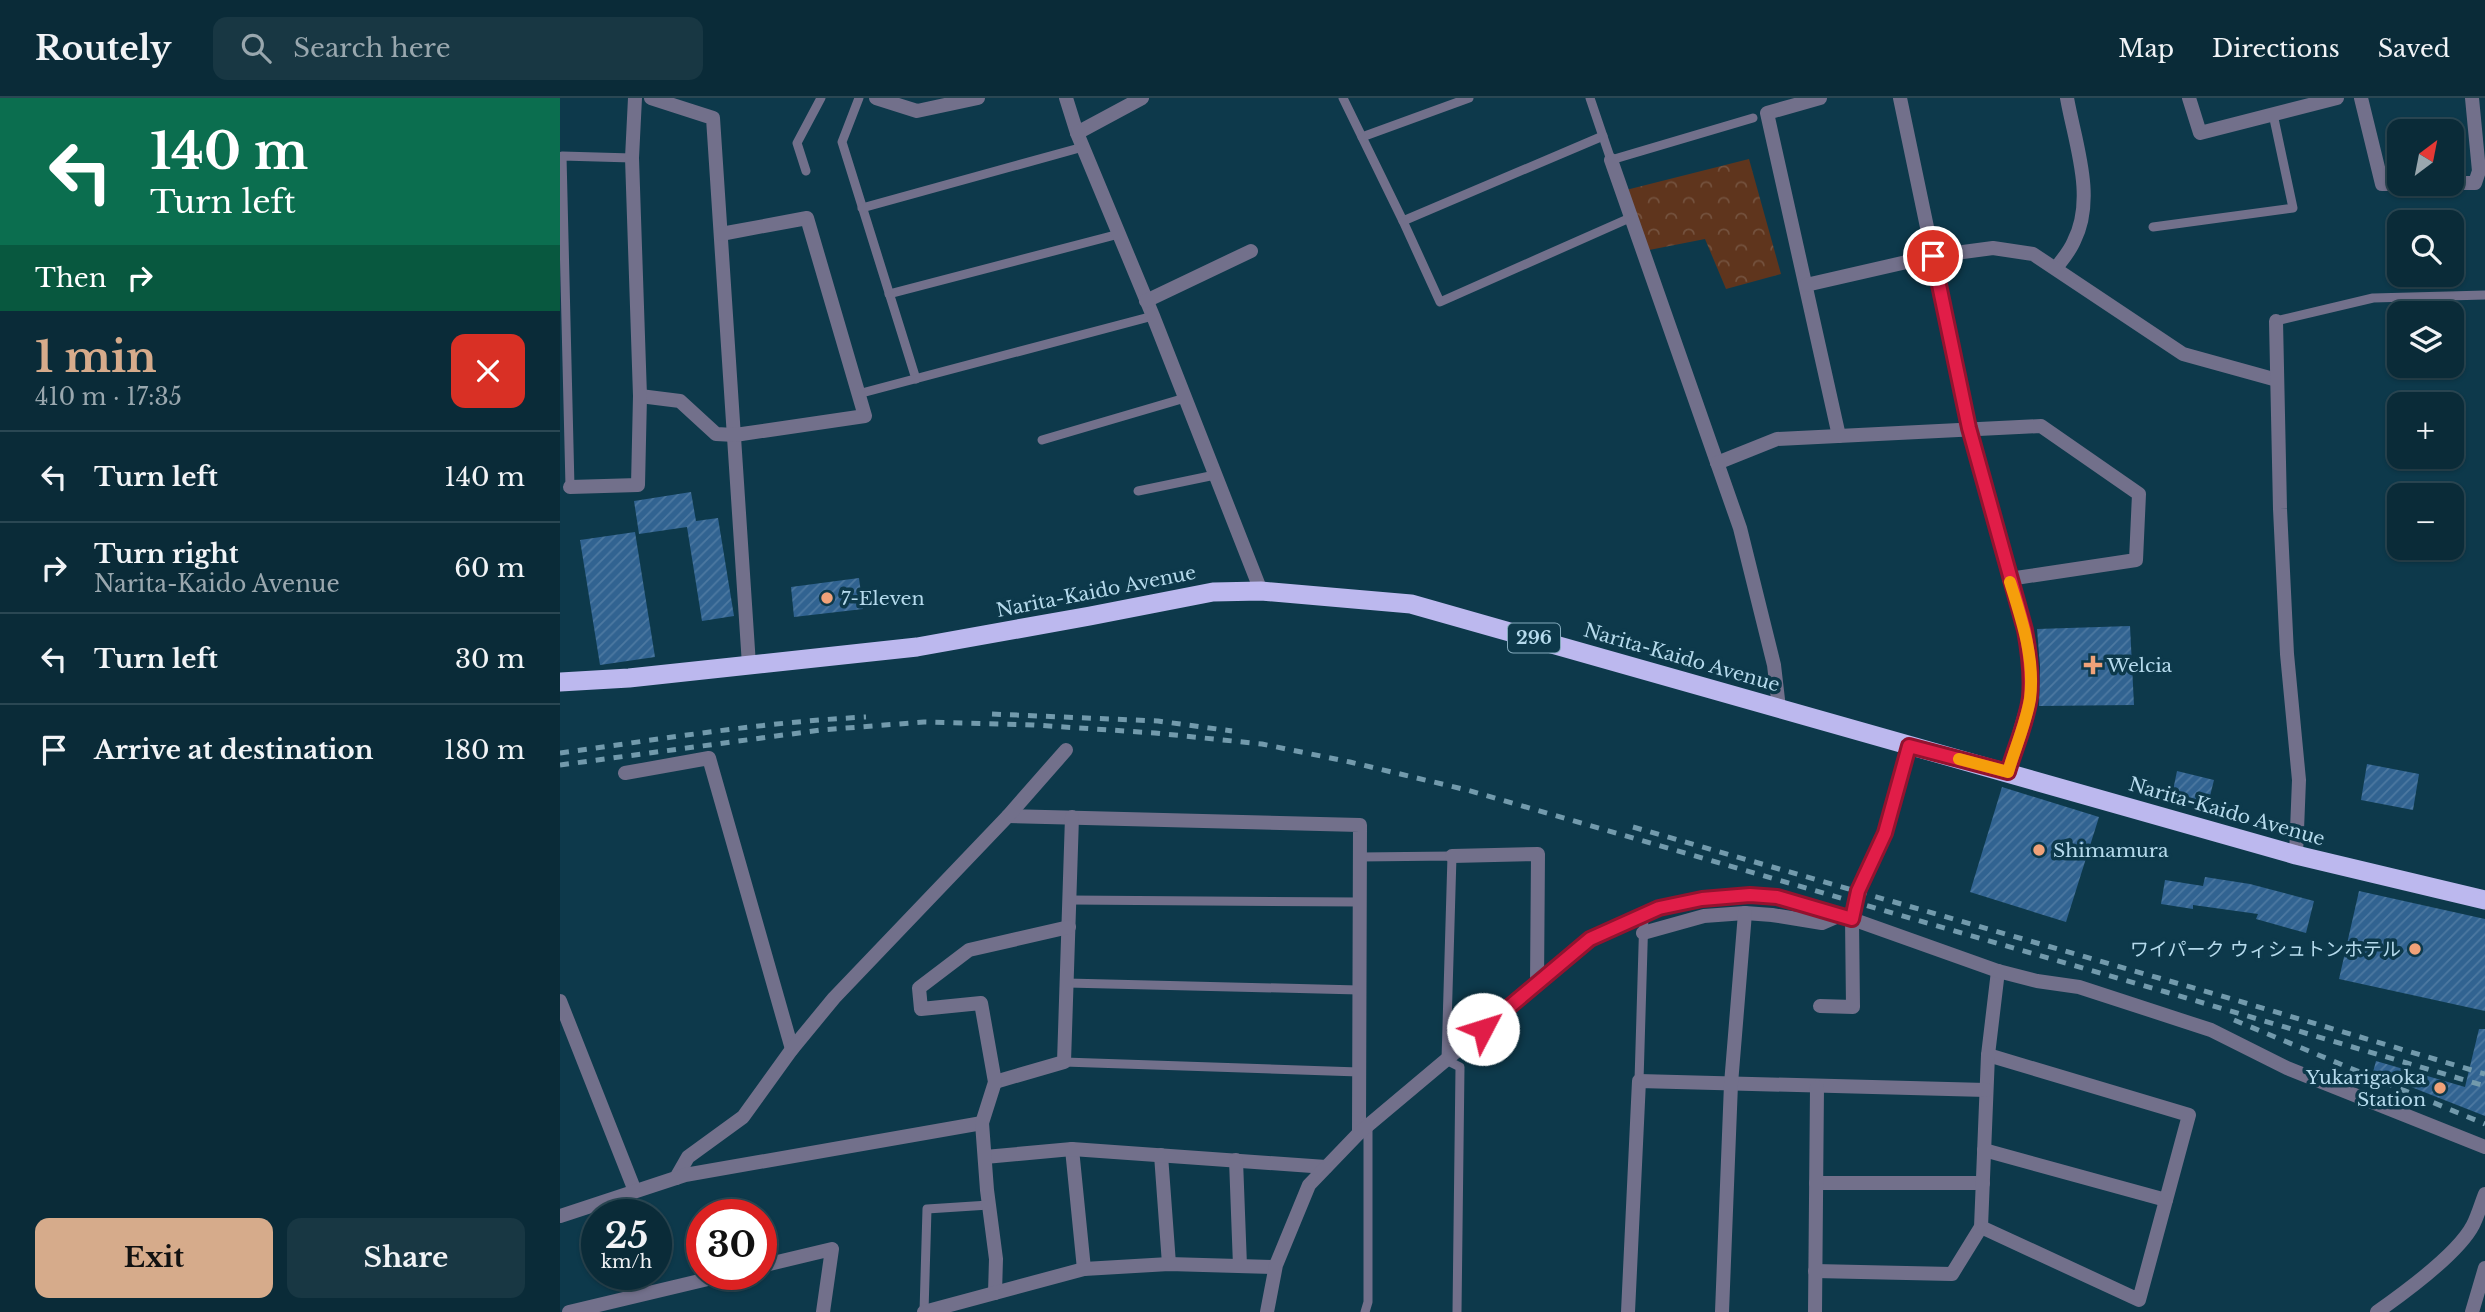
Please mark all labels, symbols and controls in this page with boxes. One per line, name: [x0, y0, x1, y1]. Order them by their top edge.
search box: [213, 17, 703, 80]
text: Routely: [35, 28, 171, 69]
icon: search: [237, 29, 275, 67]
text: Search here: [293, 32, 451, 64]
text: Map: [2118, 34, 2174, 63]
text: Directions: [2212, 34, 2340, 63]
text: Saved: [2378, 34, 2450, 63]
north arrow: [2387, 119, 2464, 196]
map controls: [2387, 119, 2464, 560]
text: 140 m: [150, 121, 308, 182]
icon: left: [35, 126, 126, 217]
text: Turn left: [150, 182, 296, 222]
button: search: [2387, 210, 2464, 287]
pin: [1903, 226, 1963, 286]
icon: arrive: [1914, 237, 1952, 275]
icon: right: [121, 259, 159, 297]
text: Then: [35, 262, 107, 294]
button: layers: [2387, 301, 2464, 378]
text: 1 min: [35, 331, 157, 383]
button: close: [451, 334, 525, 408]
text: 410 m · 17:35: [35, 383, 182, 411]
button: +: [2387, 392, 2464, 469]
icon: left: [35, 458, 73, 496]
text: Turn left: [94, 461, 218, 493]
text: 140 m: [444, 461, 525, 493]
button: −: [2387, 483, 2464, 560]
text: Turn right: [94, 538, 239, 570]
icon: right: [35, 549, 73, 587]
text: 60 m: [454, 552, 525, 584]
street label: Narita-Kaido Avenue: [994, 561, 1198, 622]
text: Narita-Kaido Avenue: [94, 570, 340, 598]
place label: 7-Eleven: [841, 587, 925, 610]
marker: 7-Eleven: [819, 590, 835, 606]
street label: Narita-Kaido Avenue: [1581, 618, 1783, 696]
road number: 296: [1508, 624, 1560, 652]
icon: left: [35, 640, 73, 678]
text: Turn left: [94, 643, 218, 675]
text: 30 m: [455, 643, 525, 675]
place label: Welcia: [2106, 654, 2173, 677]
marker: Welcia: [2085, 657, 2101, 673]
icon: arrive: [35, 731, 73, 769]
text: Arrive at destination: [94, 734, 374, 766]
text: 180 m: [444, 734, 525, 766]
street label: Narita-Kaido Avenue: [2126, 772, 2328, 850]
place label: Shimamura: [2053, 839, 2169, 862]
marker: Shimamura: [2031, 842, 2047, 858]
place label: ワイパーク ウィシュトンホテル: [2130, 938, 2401, 961]
marker: ワイパーク ウィシュトンホテル: [2407, 941, 2423, 957]
position arrow: [1446, 992, 1520, 1066]
place label: Yukarigaoka Station: [2305, 1066, 2426, 1111]
marker: Yukarigaoka Station: [2432, 1080, 2448, 1096]
speed limit sign: 30: [686, 1199, 777, 1290]
text: 25: [605, 1214, 648, 1257]
button: Exit: [35, 1218, 273, 1298]
button: Share: [287, 1218, 525, 1298]
text: km/h: [601, 1251, 652, 1273]

